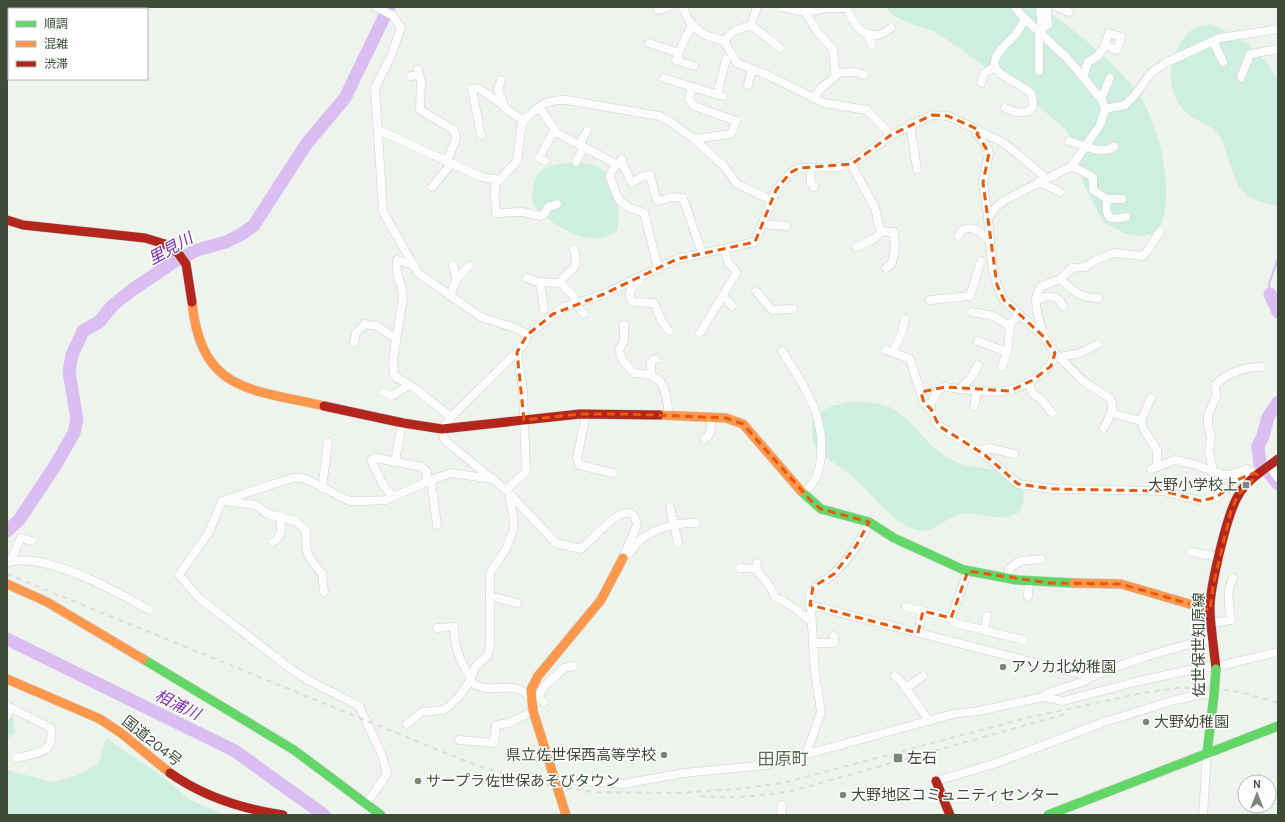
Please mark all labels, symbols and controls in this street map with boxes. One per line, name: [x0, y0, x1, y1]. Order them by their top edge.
legend: [8, 8, 148, 80]
text: 順調: [44, 17, 68, 31]
text: 混雑: [44, 37, 68, 51]
text: 渋滞: [44, 57, 68, 71]
water label: 里見川: [145, 228, 198, 268]
place label: 大野小学校上: [1148, 476, 1238, 494]
marker: 大野小学校上: [1241, 480, 1251, 490]
street label: 佐世保世知原線: [1190, 592, 1208, 698]
place label: アソカ北幼稚園: [1011, 658, 1116, 676]
marker: アソカ北幼稚園: [998, 662, 1008, 672]
water label: 相浦川: [152, 685, 205, 724]
street label: 国道204号: [118, 712, 186, 770]
place label: 大野幼稚園: [1154, 713, 1229, 731]
marker: 大野幼稚園: [1141, 717, 1151, 727]
place label: 県立佐世保西高等学校: [506, 746, 656, 764]
district label: 田原町: [758, 749, 809, 769]
place label: 左石: [907, 749, 937, 767]
marker: 県立佐世保西高等学校: [659, 750, 669, 760]
marker: 左石: [892, 752, 904, 764]
place label: サープラ佐世保あそびタウン: [426, 772, 620, 790]
north arrow: [1237, 774, 1277, 814]
marker: サープラ佐世保あそびタウン: [413, 776, 423, 786]
text: N: [1253, 778, 1261, 791]
place label: 大野地区コミュニティセンター: [851, 786, 1060, 804]
marker: 大野地区コミュニティセンター: [838, 790, 848, 800]

